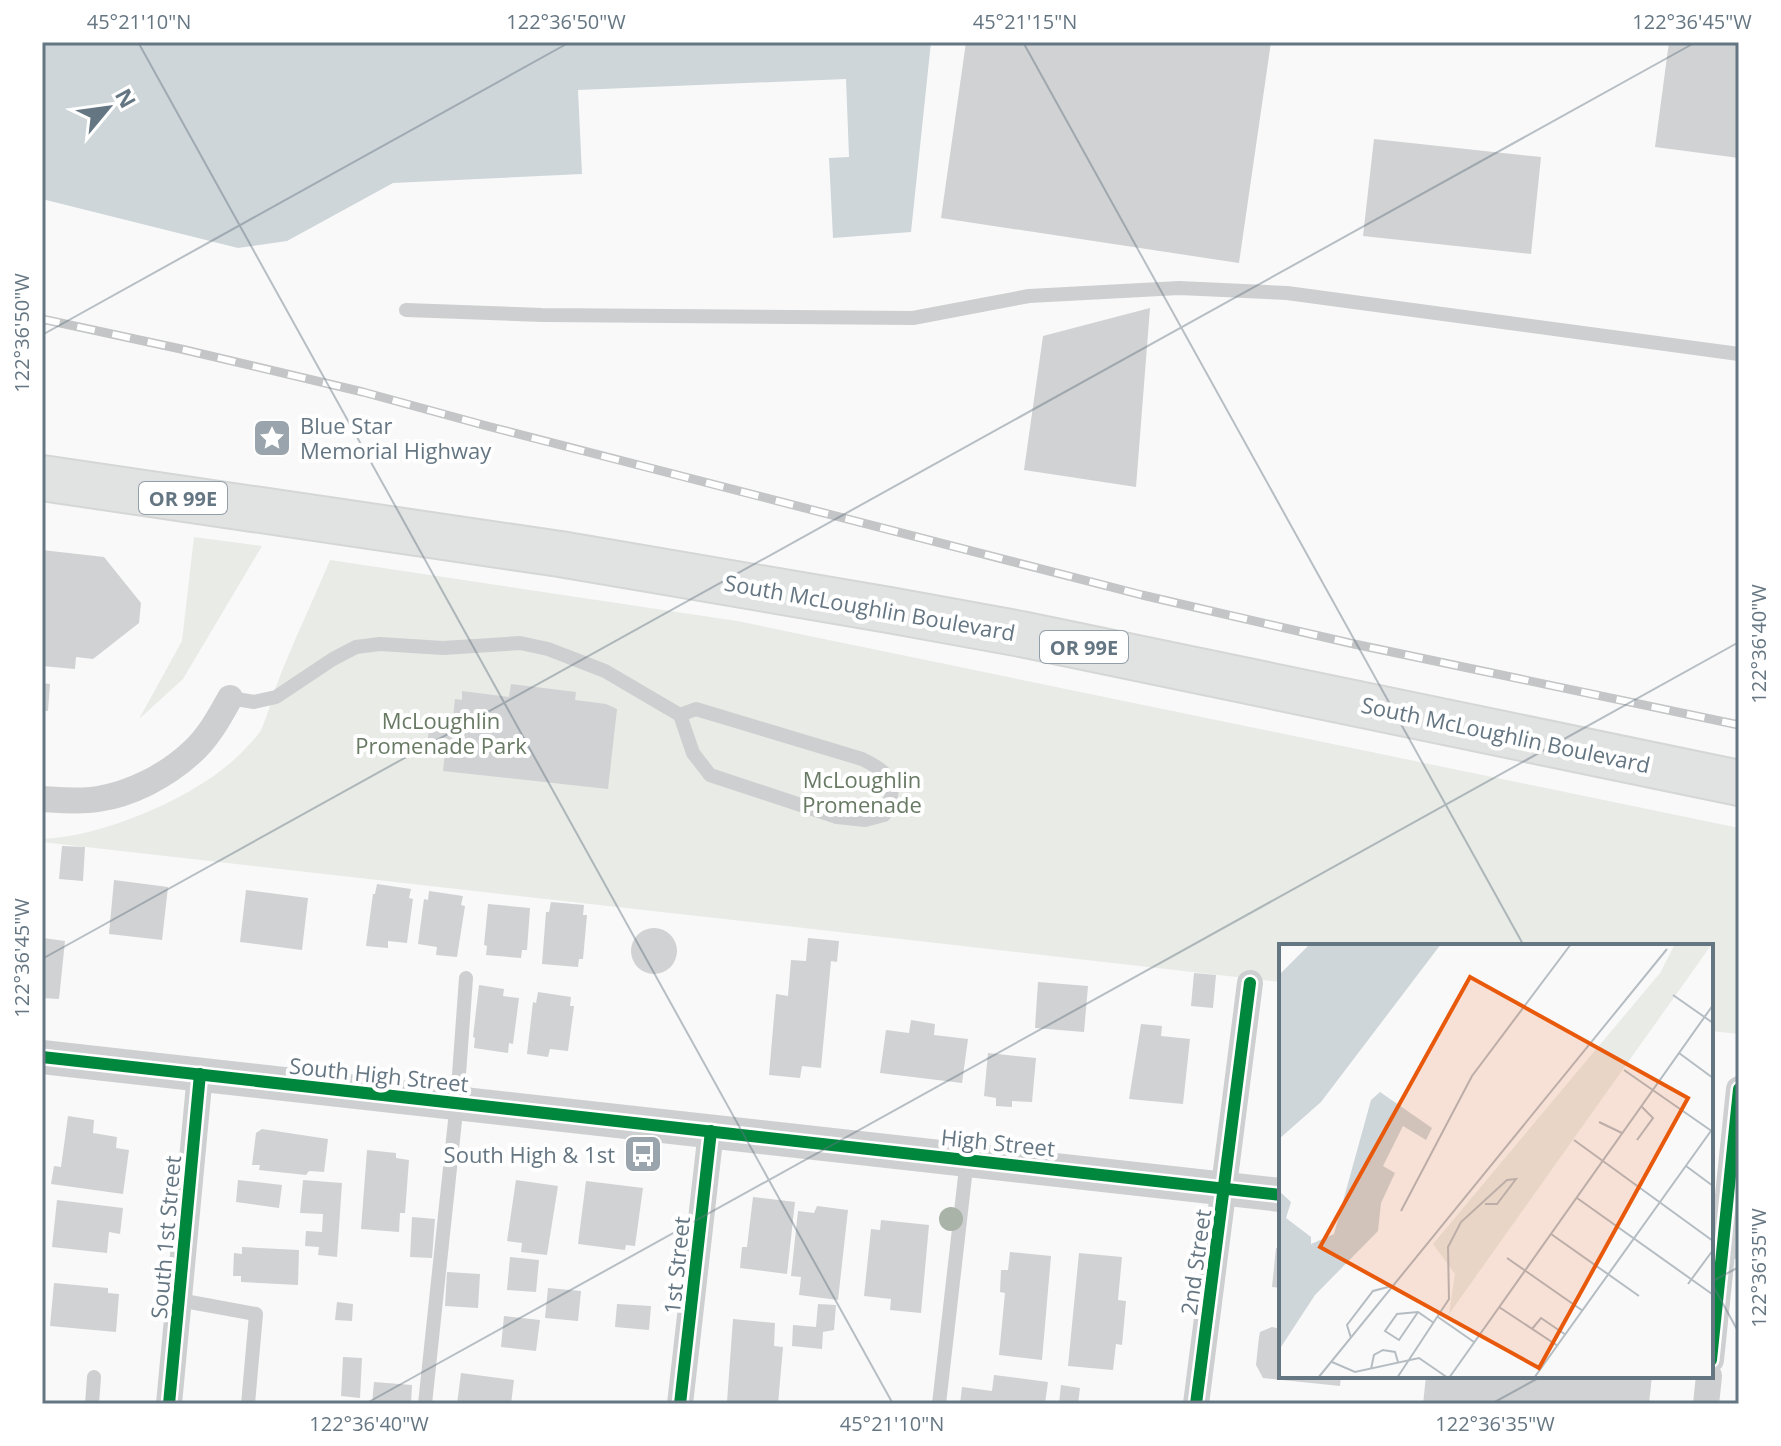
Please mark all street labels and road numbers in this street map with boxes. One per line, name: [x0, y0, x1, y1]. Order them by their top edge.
road number: OR 99E: [139, 482, 227, 514]
street label: South McLoughlin Boulevard: [722, 567, 1018, 647]
road number: OR 99E: [1040, 631, 1128, 663]
street label: South McLoughlin Boulevard: [1359, 689, 1653, 779]
street label: South High Street: [288, 1050, 470, 1098]
street label: High Street: [940, 1121, 1057, 1163]
street label: South 1st Street: [143, 1154, 187, 1320]
street label: 2nd Street: [1173, 1207, 1217, 1317]
street label: 1st Street: [656, 1215, 696, 1315]

